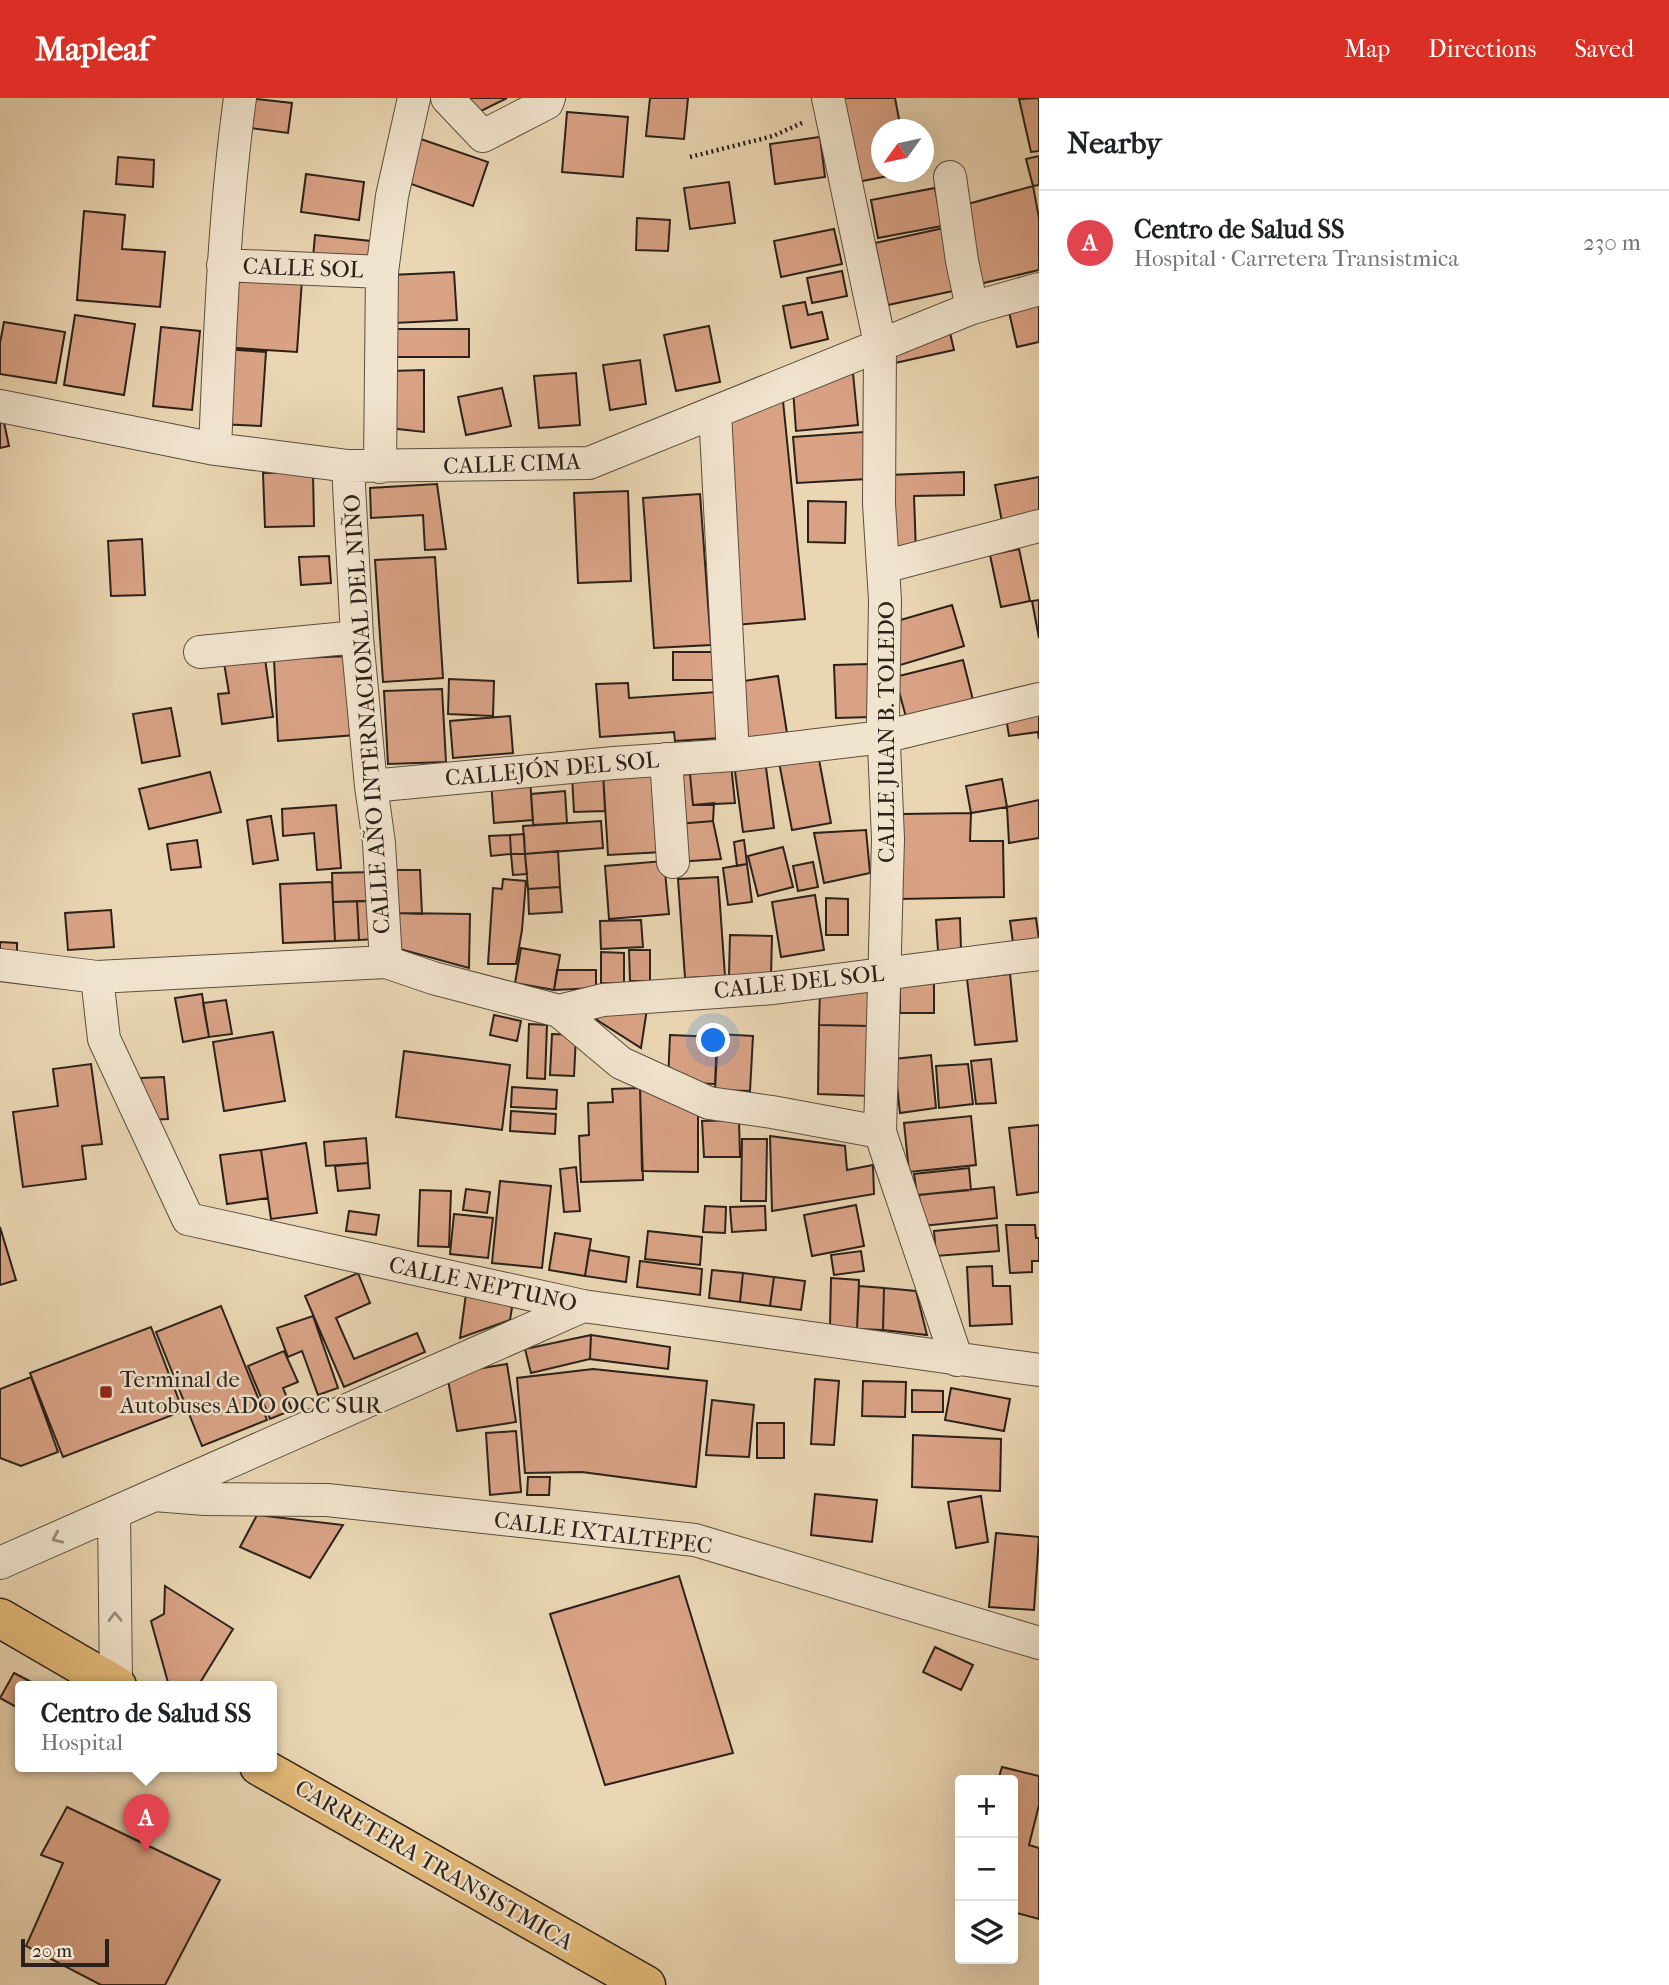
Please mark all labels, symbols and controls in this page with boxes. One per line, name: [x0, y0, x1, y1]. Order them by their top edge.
text: Mapleaf: [35, 30, 149, 69]
text: Map: [1344, 35, 1390, 63]
text: Directions: [1428, 35, 1536, 63]
text: Saved: [1574, 35, 1634, 63]
north arrow: [871, 119, 934, 182]
text: Nearby: [1067, 126, 1162, 161]
text: Centro de Salud SS: [1134, 214, 1344, 245]
text: A: [1083, 229, 1097, 256]
text: 230 m: [1583, 229, 1641, 256]
text: Hospital · Carretera Transistmica: [1134, 245, 1459, 272]
street label: CALLE SOL: [242, 252, 364, 284]
street label: CALLE CIMA: [443, 448, 582, 480]
street label: CALLE AÑO INTERNACIONAL DEL NIÑO: [338, 493, 396, 935]
street label: CALLE JUAN B. TOLEDO: [873, 601, 900, 863]
street label: CALLEJÓN DEL SOL: [444, 745, 660, 792]
street label: CALLE DEL SOL: [713, 960, 885, 1004]
your location: [696, 1023, 730, 1057]
street label: CALLE NEPTUNO: [387, 1251, 579, 1317]
place label: Terminal de Autobuses ADO OCC SUR: [119, 1366, 383, 1419]
marker: Terminal de Autobuses ADO OCC SUR: [98, 1384, 114, 1400]
street label: CALLE IXTALTEPEC: [492, 1506, 714, 1560]
one-way arrow: [52, 1530, 64, 1544]
one-way arrow: [107, 1611, 123, 1622]
popup: [15, 1681, 277, 1772]
text: Centro de Salud SS: [41, 1698, 251, 1729]
text: Hospital: [41, 1729, 123, 1756]
street label: CARRETERA TRANSISTMICA: [290, 1774, 579, 1956]
map controls: [955, 1775, 1018, 1964]
button: +: [955, 1775, 1018, 1838]
pin: A: [123, 1794, 169, 1852]
button: −: [955, 1838, 1018, 1901]
button: layers: [955, 1901, 1018, 1964]
scale bar: [21, 1936, 108, 1968]
text: 20 m: [32, 1940, 72, 1962]

